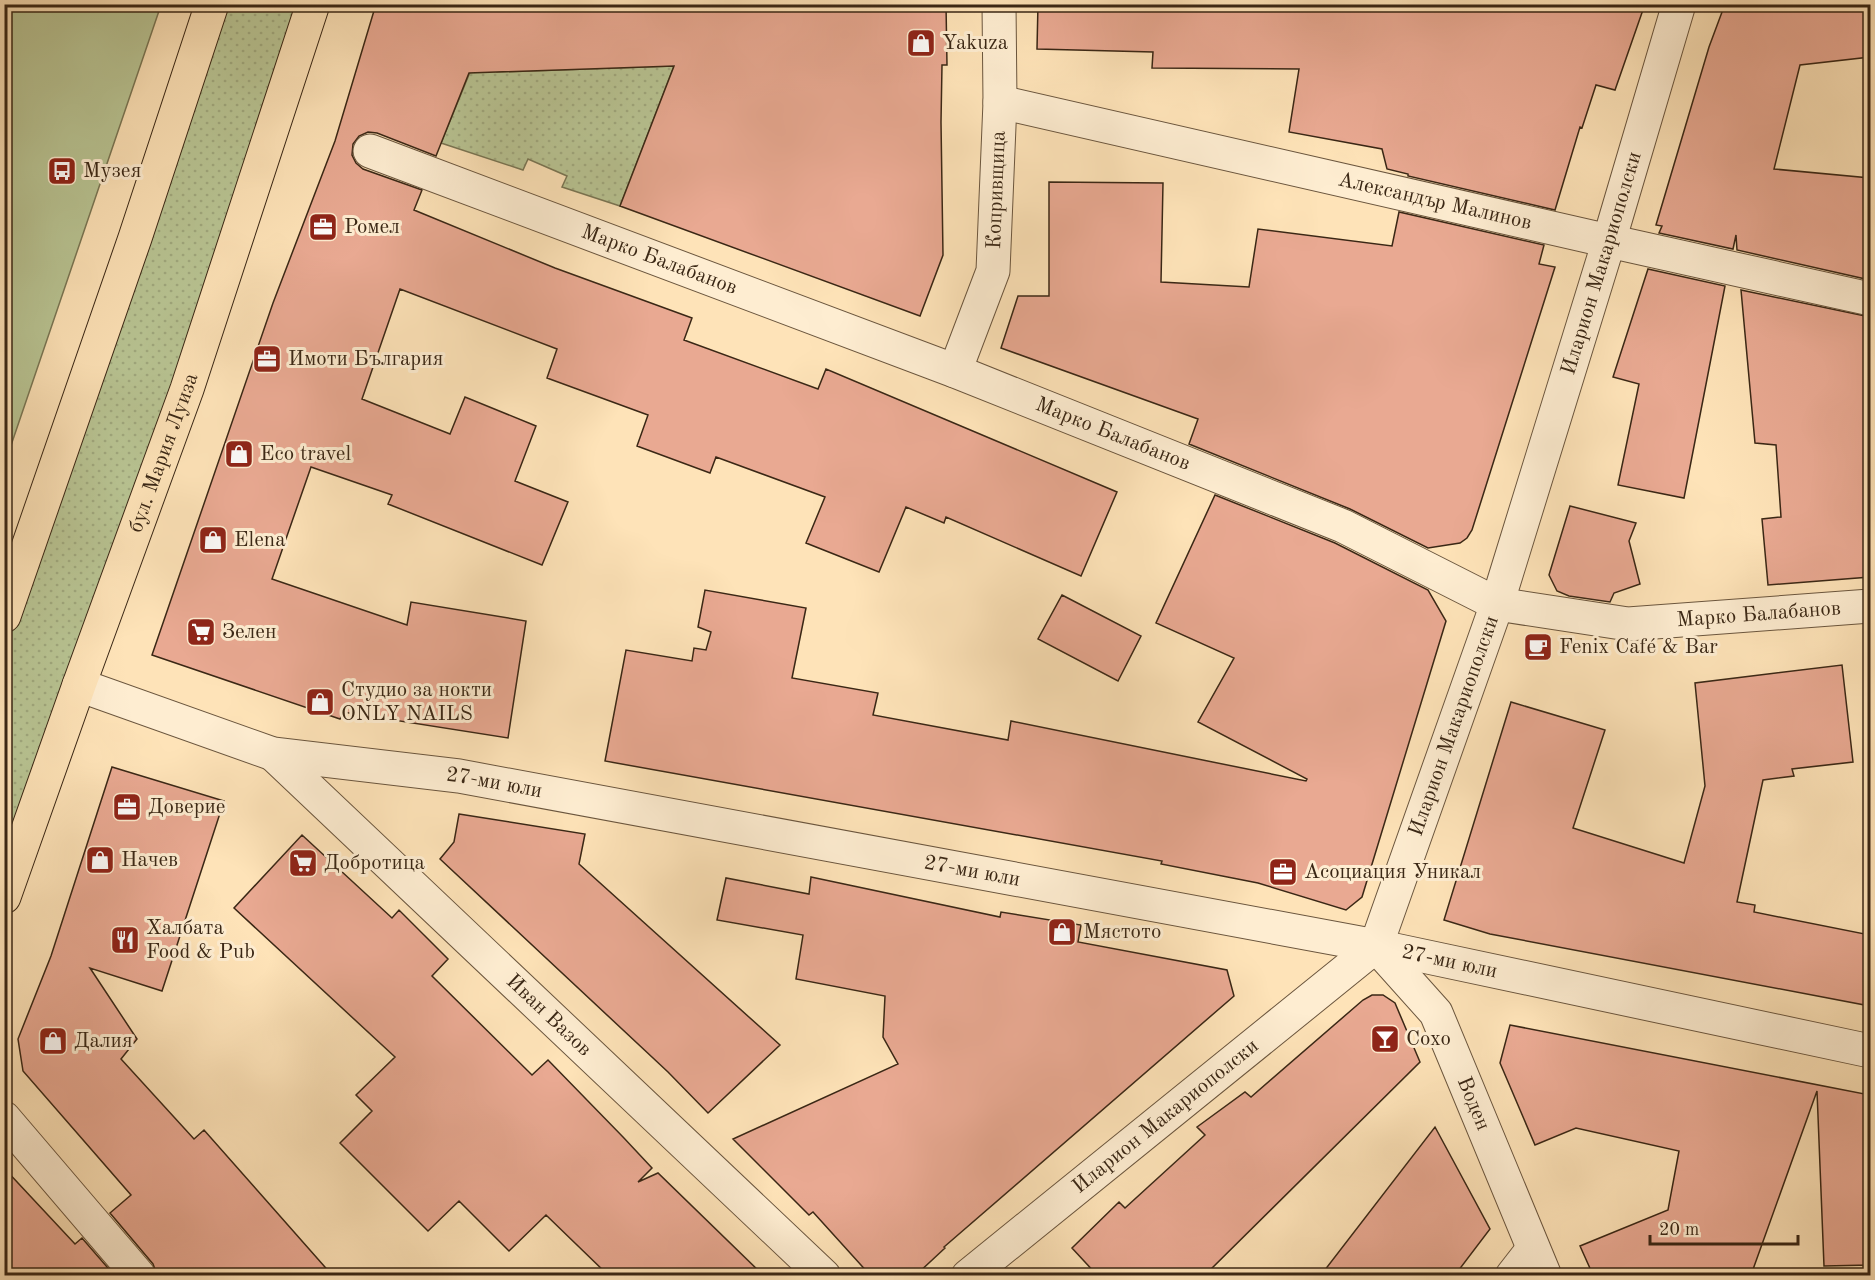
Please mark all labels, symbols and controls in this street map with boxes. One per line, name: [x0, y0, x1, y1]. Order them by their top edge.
shop icon: Yakuza: [905, 27, 937, 59]
place label: Yakuza: [942, 33, 1008, 54]
street label: Копривщица: [983, 130, 1009, 250]
street label: Иларион Макариополски: [1558, 149, 1645, 377]
bus stop icon: Музея: [46, 155, 78, 187]
place label: Музея: [83, 161, 142, 182]
street label: Александър Малинов: [1336, 169, 1534, 234]
office icon: Ромел: [307, 211, 339, 243]
place label: Ромел: [344, 217, 400, 238]
street label: Марко Балабанов: [578, 221, 740, 299]
office icon: Имоти България: [251, 343, 283, 375]
place label: Имоти България: [288, 349, 444, 370]
street label: бул. Мария Луиза: [125, 370, 202, 535]
street label: Марко Балабанов: [1032, 394, 1193, 474]
shop icon: Eco travel: [223, 438, 255, 470]
place label: Eco travel: [260, 444, 351, 465]
shop icon: Elena: [197, 524, 229, 556]
place label: Elena: [234, 530, 286, 551]
street label: Марко Балабанов: [1676, 598, 1842, 631]
street label: Иларион Макариополски: [1405, 613, 1502, 839]
supermarket icon: Зелен: [185, 616, 217, 648]
place label: Зелен: [222, 622, 277, 643]
cafe icon: Fenix Café & Bar: [1522, 631, 1554, 663]
place label: Fenix Café & Bar: [1559, 637, 1718, 658]
place label: Студио за нокти ONLY NAILS: [341, 680, 492, 725]
shop icon: Студио за нокти ONLY NAILS: [304, 686, 336, 718]
street label: 27-ми юли: [445, 764, 544, 802]
office icon: Доверие: [111, 791, 143, 823]
place label: Доверие: [148, 797, 226, 818]
shop icon: Начев: [84, 844, 116, 876]
supermarket icon: Добротица: [287, 847, 319, 879]
place label: Начев: [121, 850, 178, 871]
street label: 27-ми юли: [922, 852, 1022, 890]
place label: Добротица: [324, 853, 425, 874]
office icon: Асоциация Уникал: [1267, 856, 1299, 888]
place label: Асоциация Уникал: [1304, 862, 1481, 883]
shop icon: Мястото: [1046, 916, 1078, 948]
place label: Халбата Food & Pub: [146, 918, 255, 963]
place label: Мястото: [1083, 922, 1161, 943]
restaurant icon: Халбата Food & Pub: [109, 924, 141, 956]
street label: 27-ми юли: [1400, 941, 1499, 982]
street label: Иван Вазов: [502, 970, 595, 1060]
bar icon: Сохо: [1369, 1023, 1401, 1055]
shop icon: Далия: [37, 1025, 69, 1057]
place label: Сохо: [1406, 1029, 1451, 1050]
place label: Далия: [74, 1031, 133, 1052]
street label: Иларион Макариополски: [1069, 1035, 1262, 1197]
street label: Воден: [1453, 1074, 1494, 1133]
scale bar: [1650, 1208, 1798, 1246]
text: 20 m: [1659, 1221, 1699, 1239]

